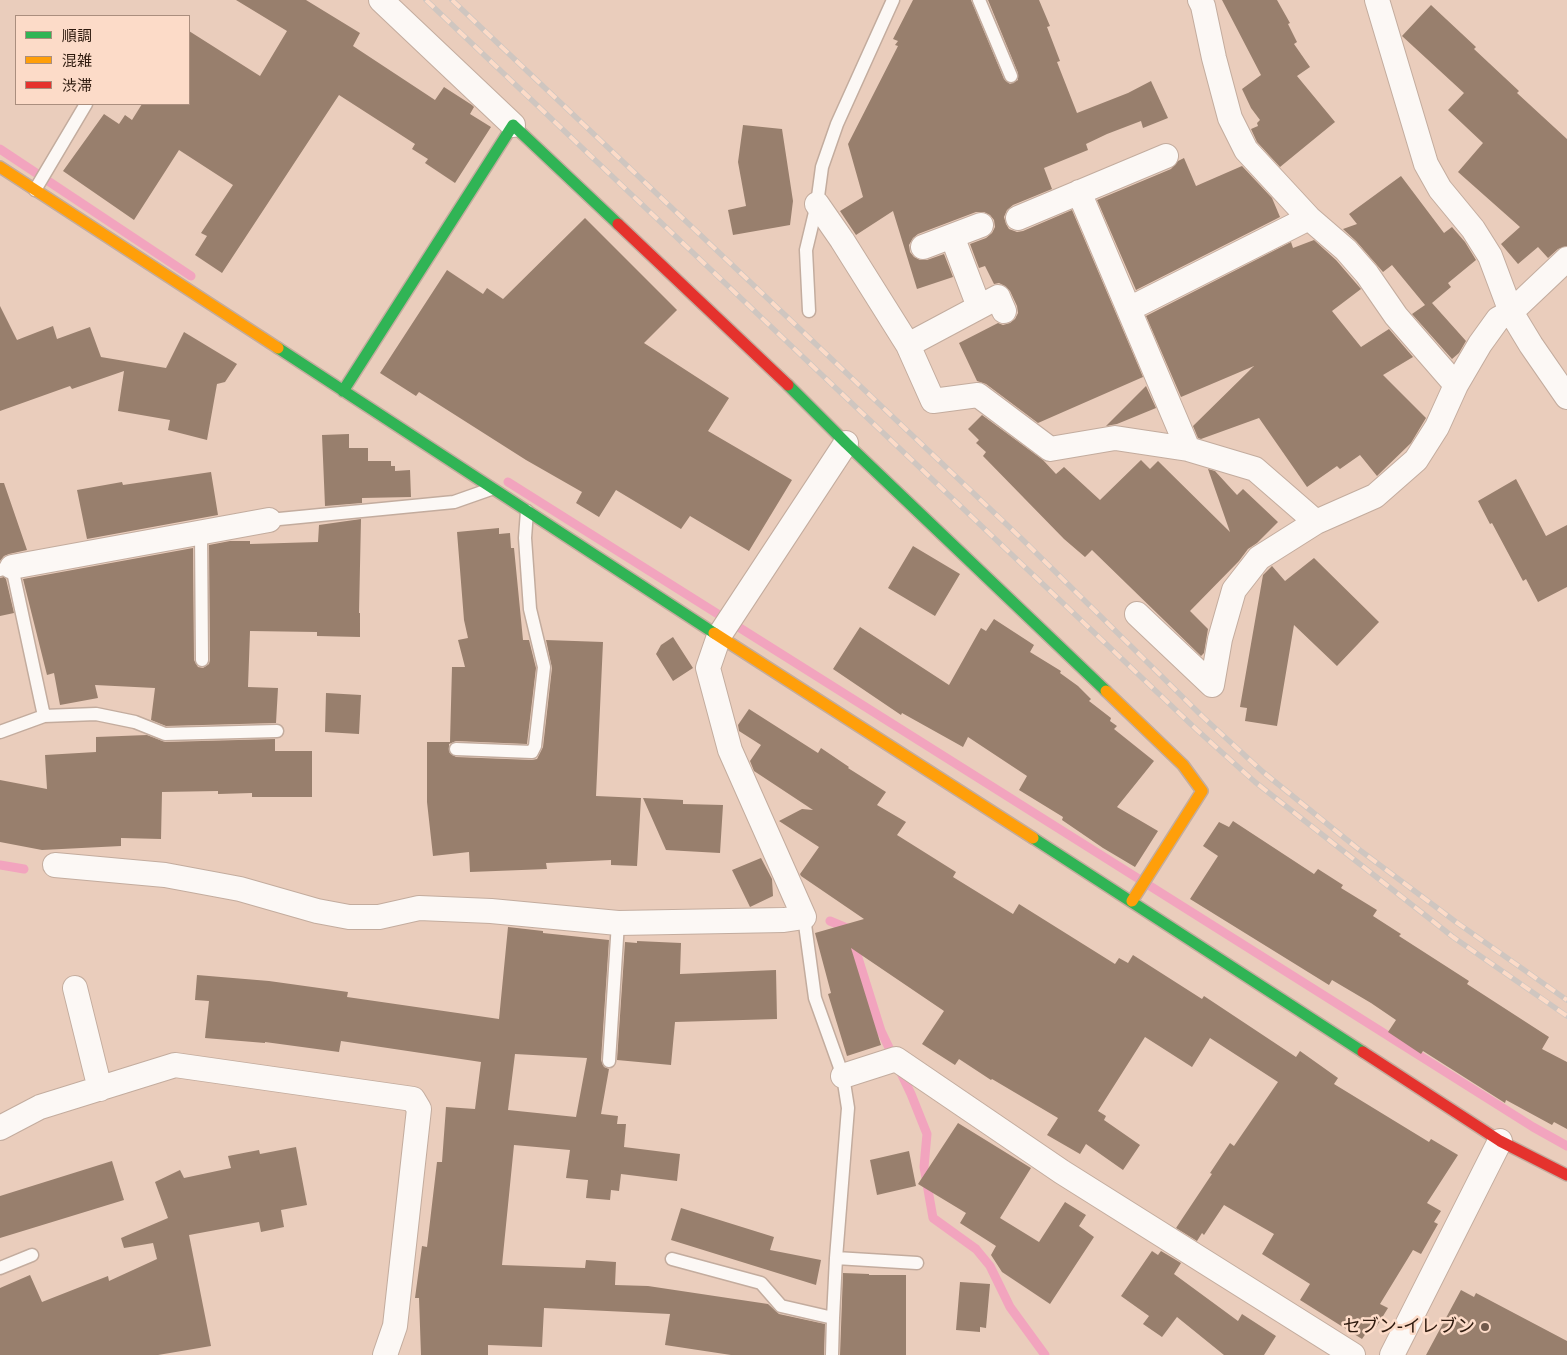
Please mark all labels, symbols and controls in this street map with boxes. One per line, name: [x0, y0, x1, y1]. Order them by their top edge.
legend: [15, 15, 190, 105]
text: 順調: [62, 27, 92, 45]
text: 混雑: [62, 52, 92, 70]
text: 渋滞: [62, 77, 92, 95]
place label: セブン-イレブン: [1343, 1316, 1475, 1338]
marker: セブン-イレブン: [1479, 1321, 1491, 1333]

